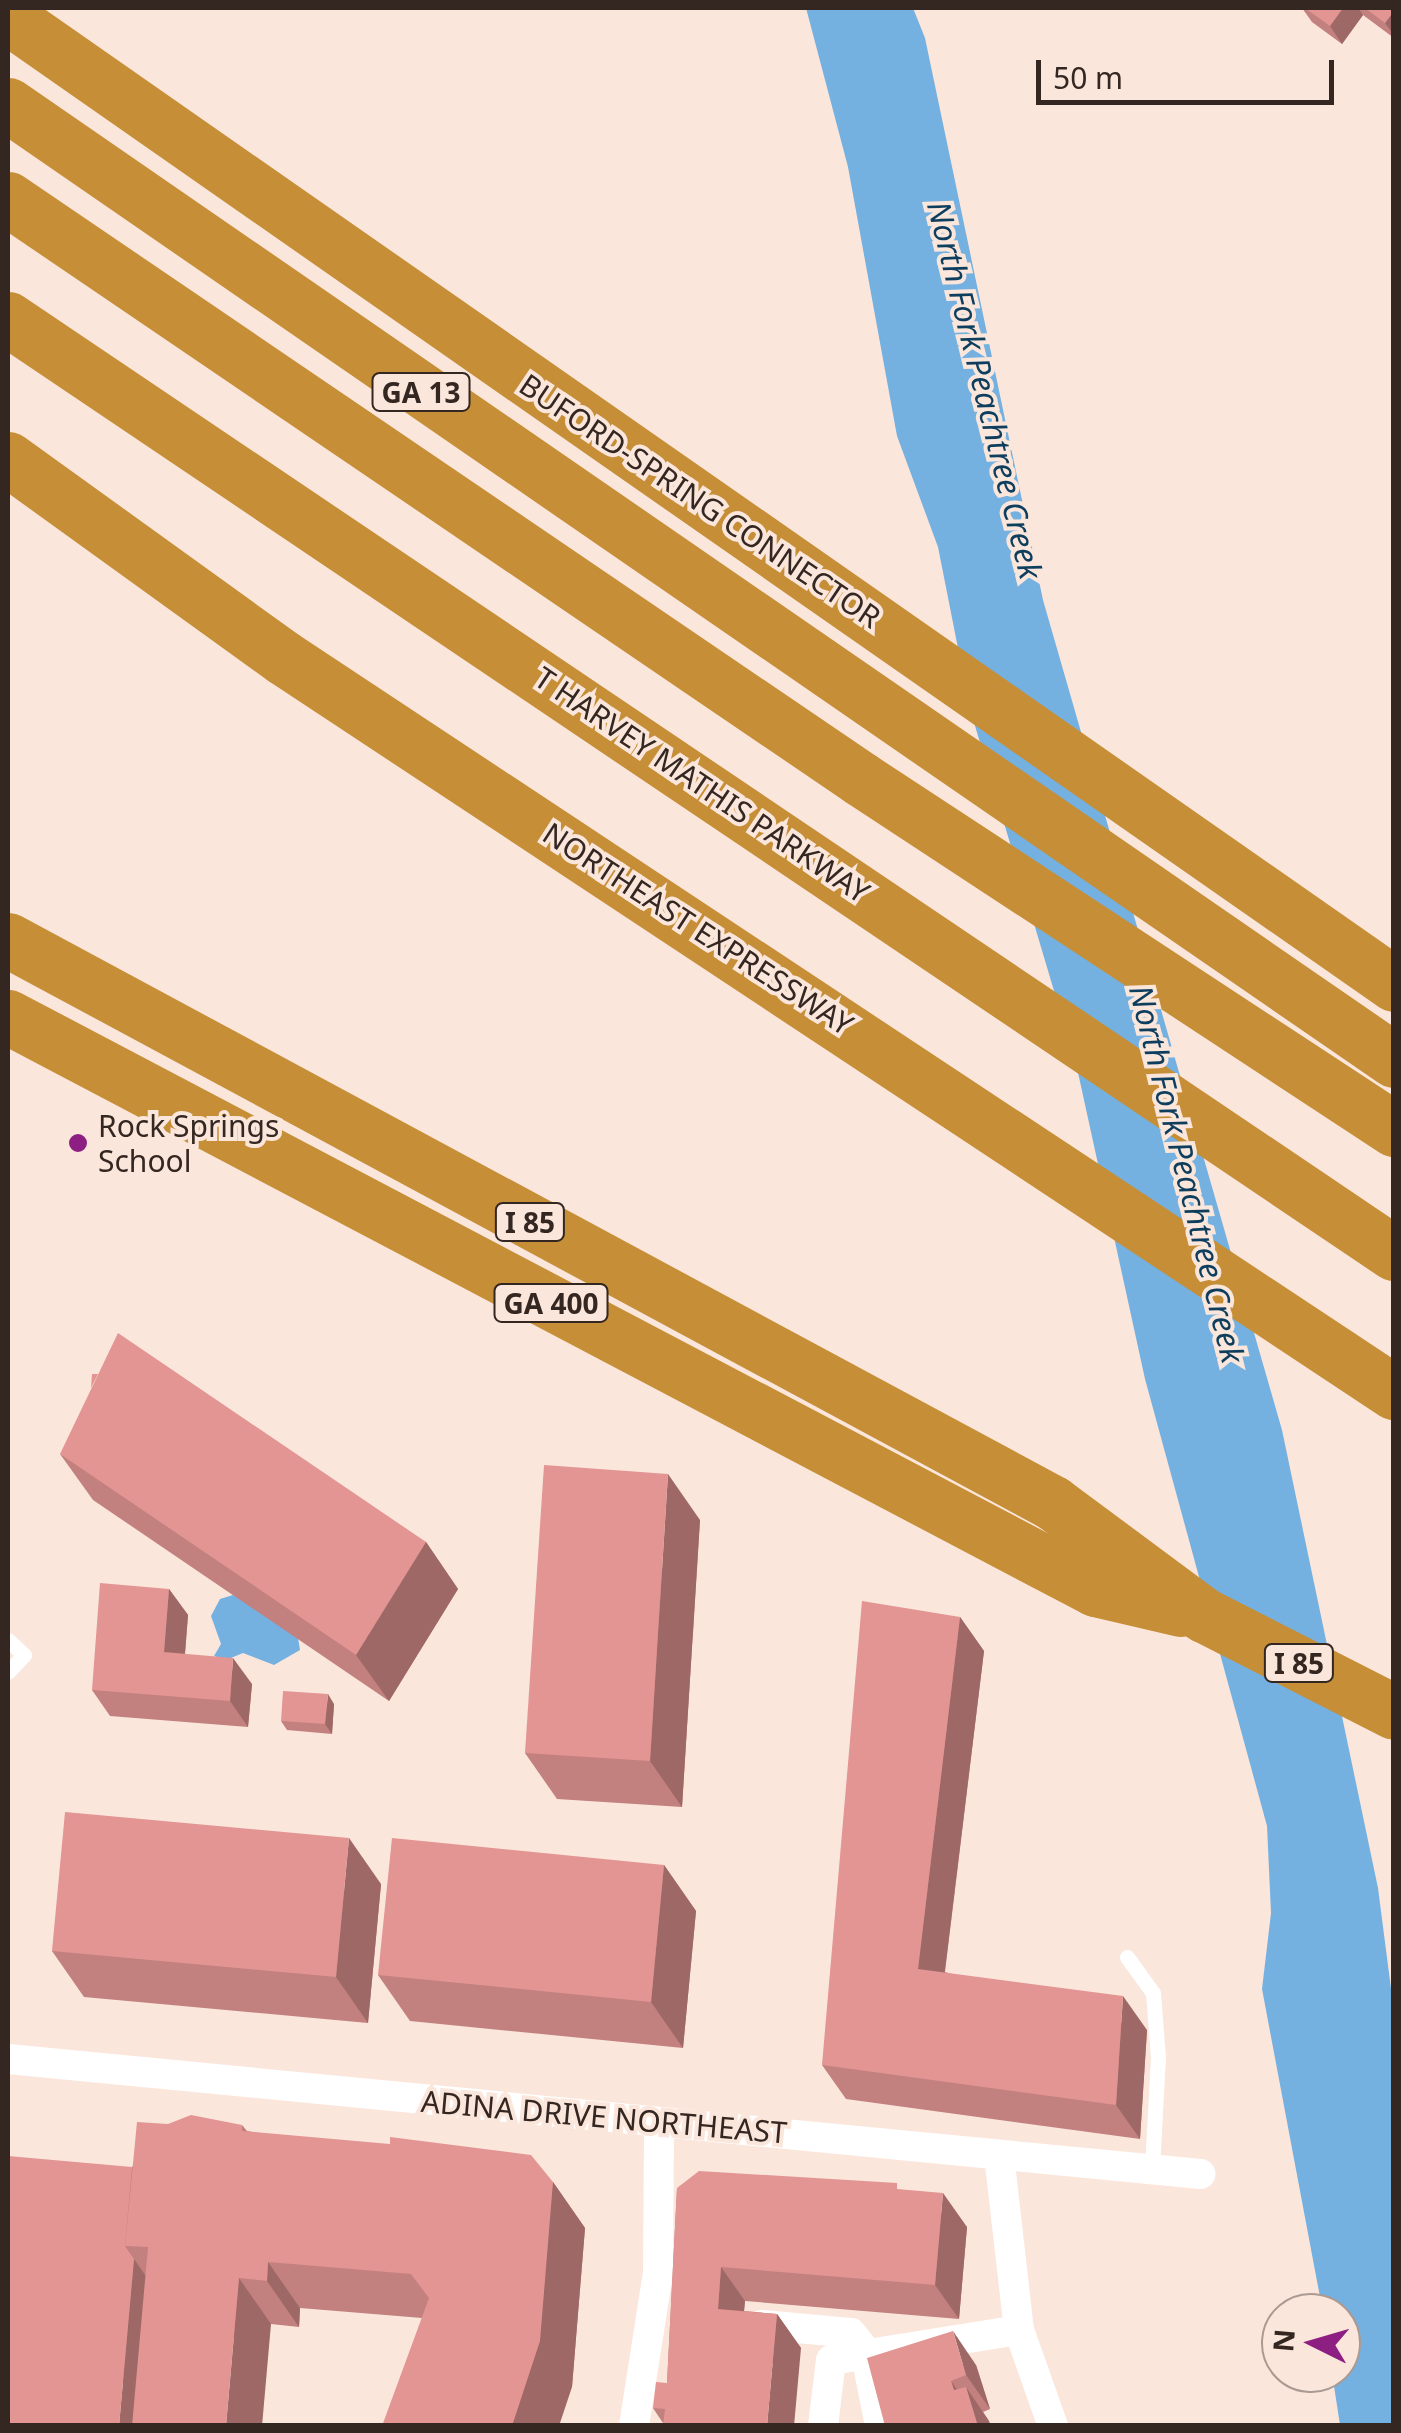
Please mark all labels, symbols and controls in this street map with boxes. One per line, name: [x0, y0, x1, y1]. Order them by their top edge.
scale bar: [1041, 40, 1338, 102]
text: 50 m: [1053, 57, 1123, 98]
water label: North Fork Peachtree Creek: [919, 197, 1051, 583]
street label: BUFORD-SPRING CONNECTOR: [513, 366, 887, 636]
road number: GA 13: [371, 369, 471, 415]
street label: T HARVEY MATHIS PARKWAY: [528, 659, 876, 911]
street label: NORTHEAST EXPRESSWAY: [536, 815, 860, 1043]
water label: North Fork Peachtree Creek: [1121, 981, 1253, 1367]
place label: Rock Springs School: [98, 1108, 279, 1178]
marker: Rock Springs School: [67, 1132, 89, 1154]
road number: I 85: [492, 1199, 568, 1245]
road number: GA 400: [494, 1280, 608, 1326]
road number: I 85: [1262, 1640, 1336, 1686]
street label: ADINA DRIVE NORTHEAST: [420, 2083, 788, 2151]
north arrow: [1261, 2293, 1361, 2393]
text: N: [1263, 2328, 1303, 2354]

